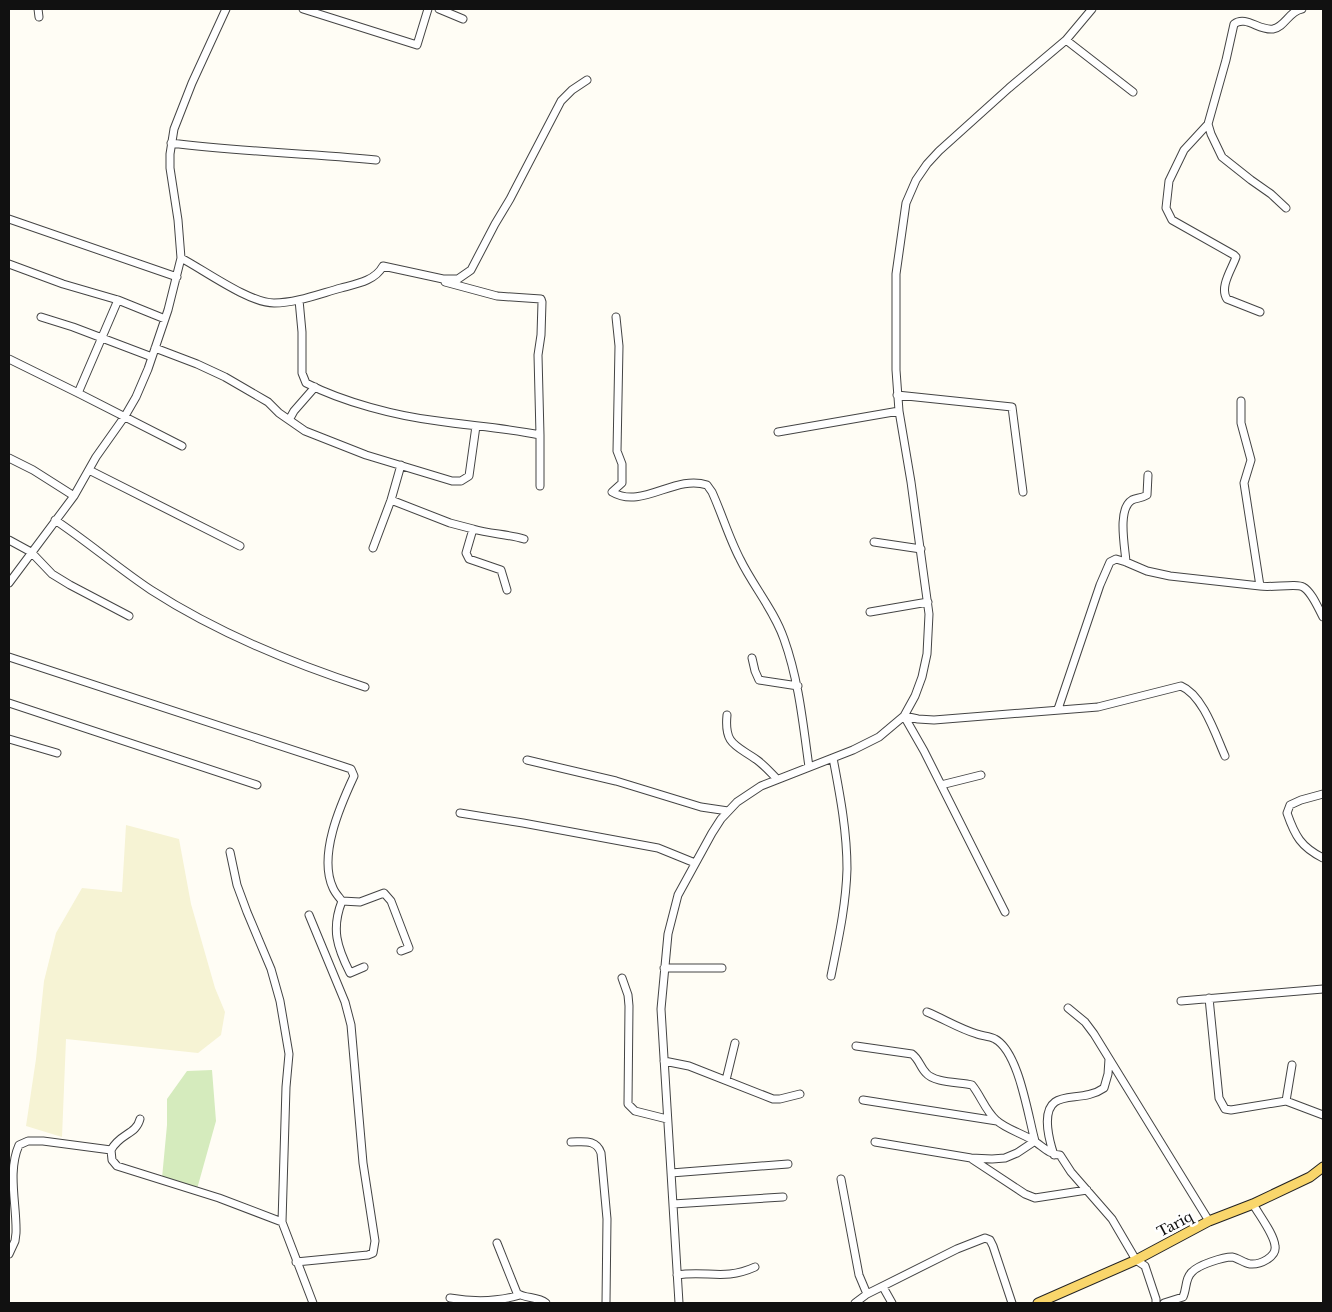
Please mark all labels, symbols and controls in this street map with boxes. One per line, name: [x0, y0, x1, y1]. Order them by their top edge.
street label: Tariq: [1154, 1207, 1197, 1241]

